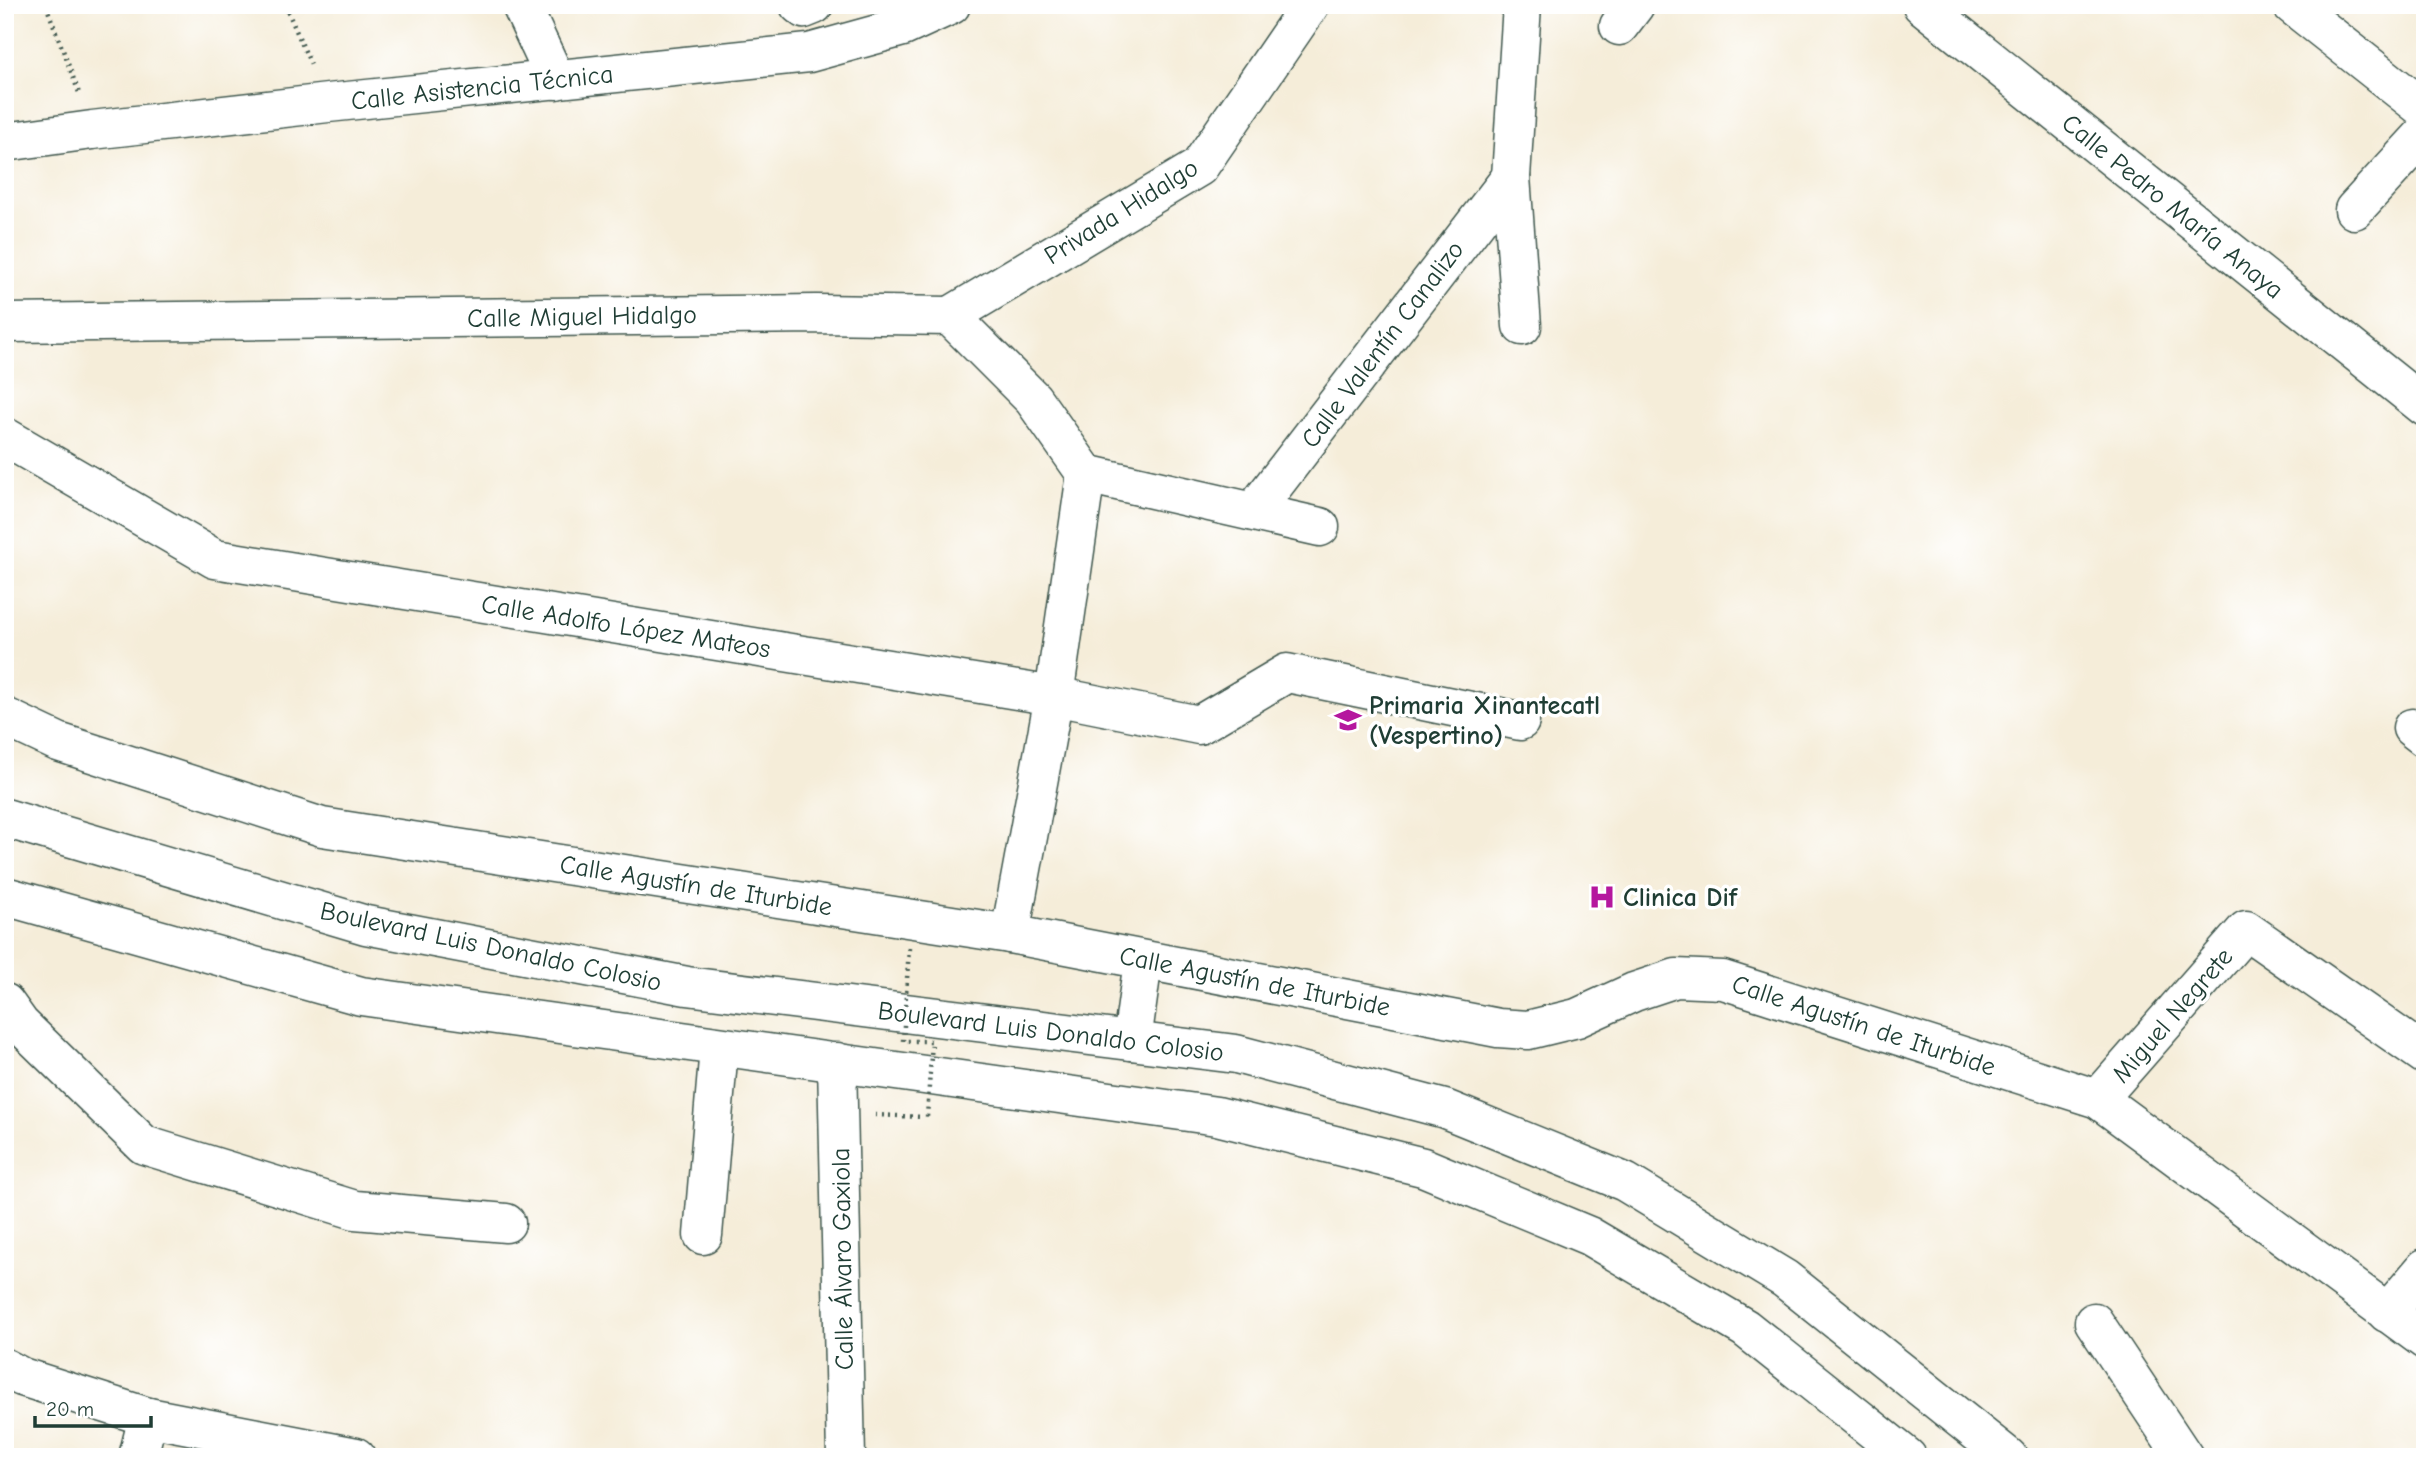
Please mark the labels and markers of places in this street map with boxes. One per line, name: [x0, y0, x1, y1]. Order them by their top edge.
place label: Primaria Xinantecatl (Vespertino): [1369, 691, 1600, 751]
school or university icon: Primaria Xinantecatl (Vespertino): [1333, 705, 1363, 735]
hospital icon: Clinica Dif: [1587, 882, 1617, 912]
place label: Clinica Dif: [1623, 883, 1739, 913]

